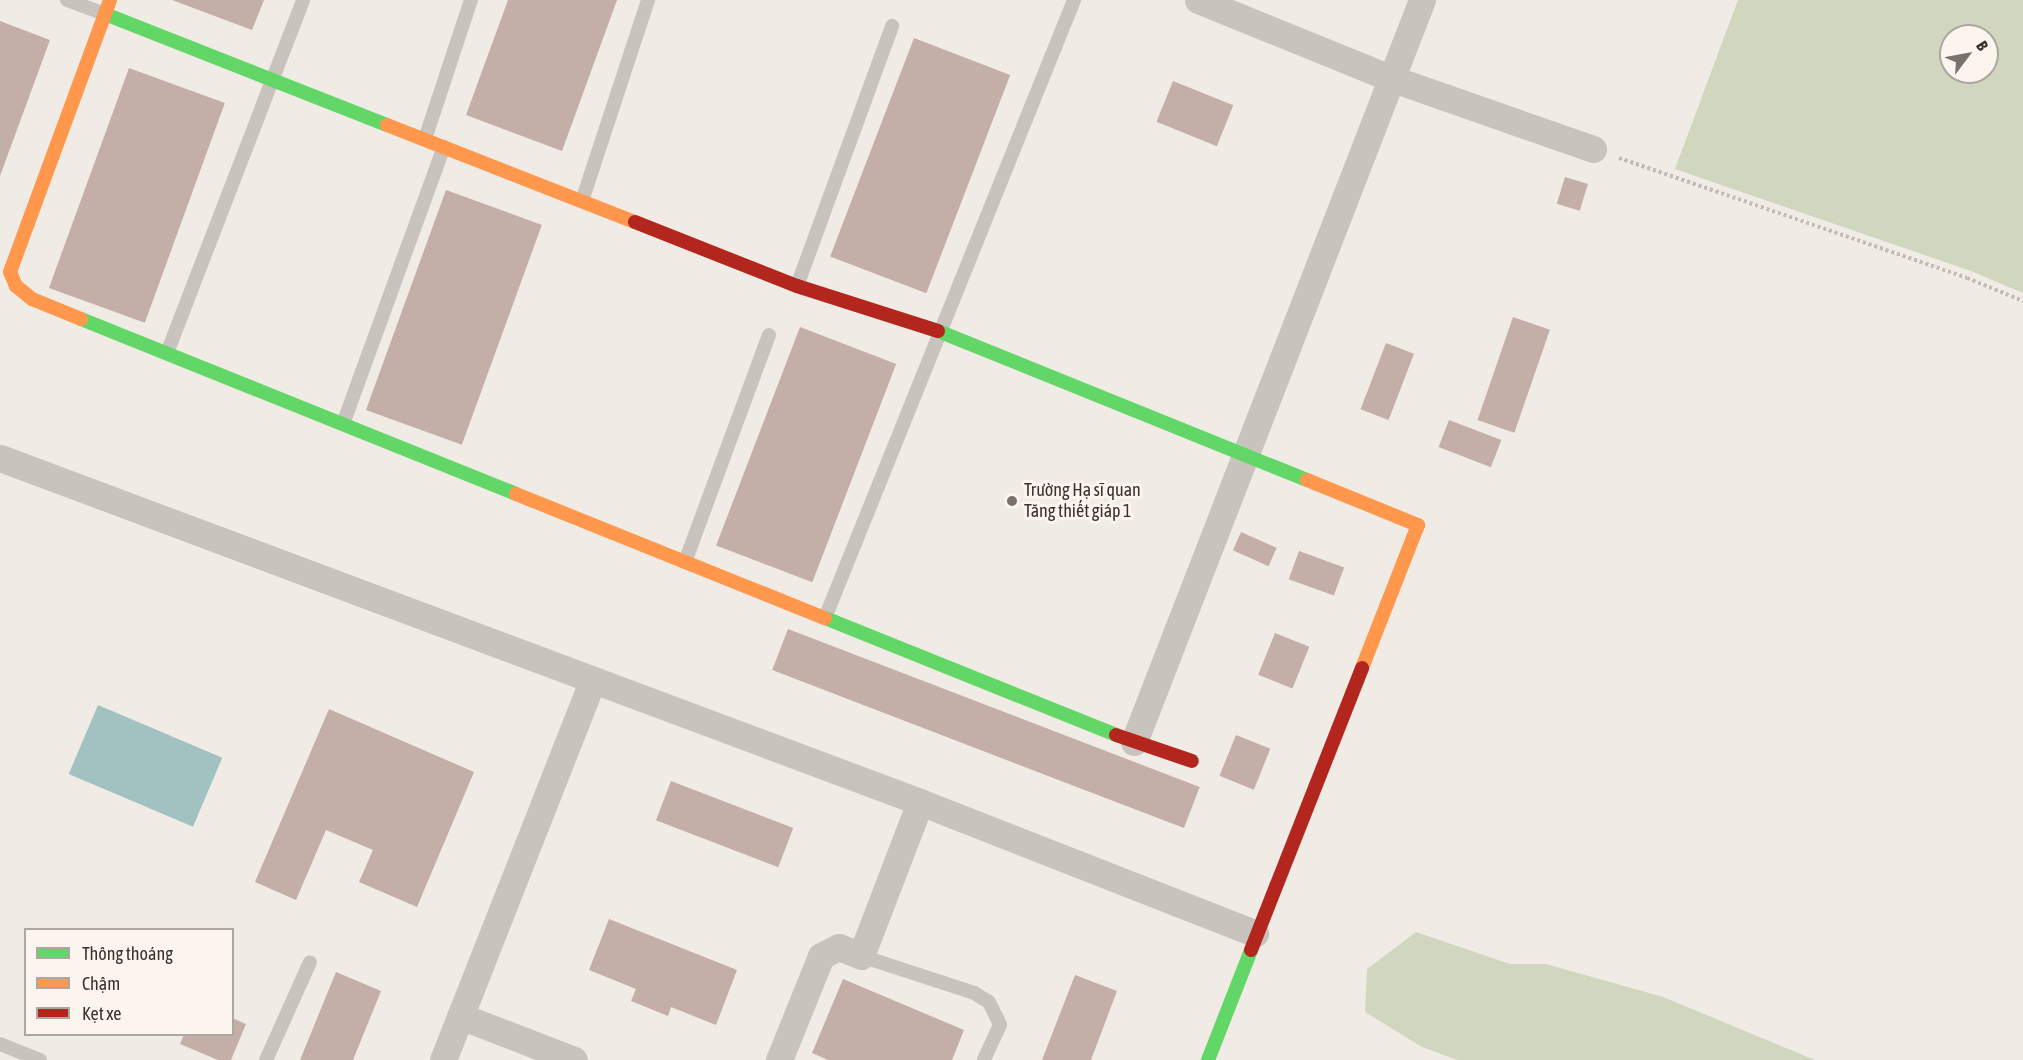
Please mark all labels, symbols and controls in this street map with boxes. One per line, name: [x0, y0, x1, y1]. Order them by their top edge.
north arrow: [1939, 24, 1999, 84]
text: B: [1973, 38, 1992, 54]
place label: Trường Hạ sĩ quan Tăng thiết giáp 1: [1024, 480, 1141, 522]
marker: Trường Hạ sĩ quan Tăng thiết giáp 1: [1005, 494, 1019, 508]
legend: [24, 928, 234, 1036]
text: Thông thoáng: [82, 943, 173, 964]
text: Chậm: [82, 973, 120, 994]
text: Kẹt xe: [82, 1003, 122, 1024]

